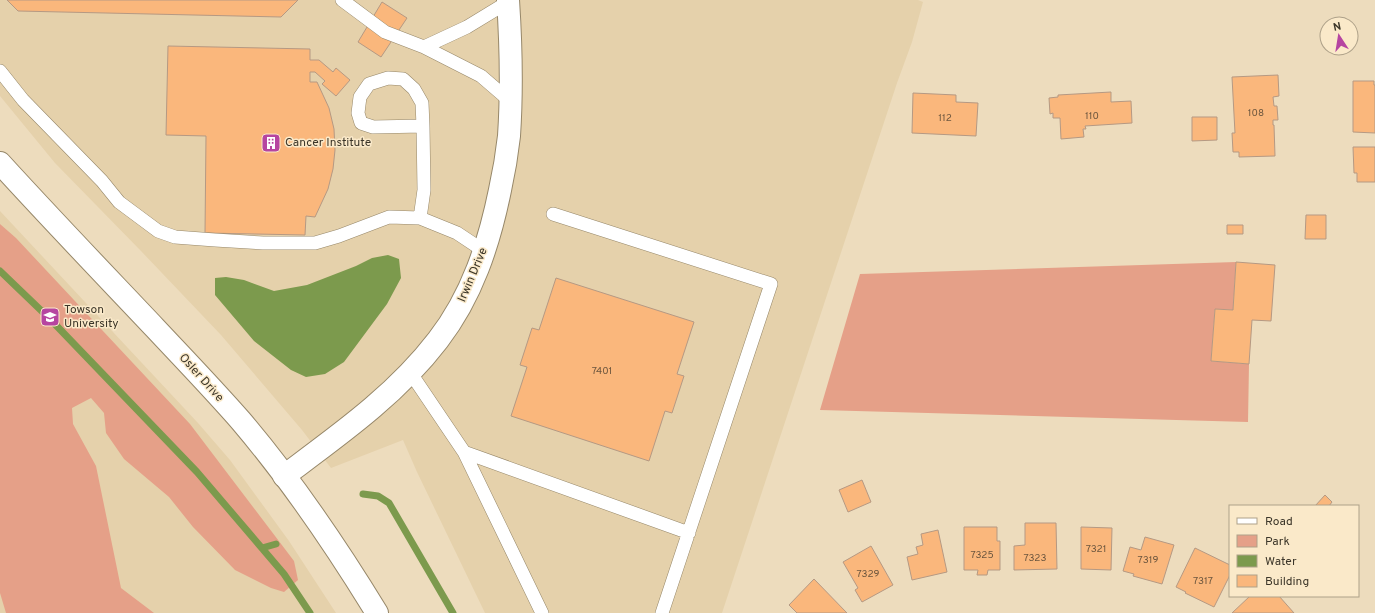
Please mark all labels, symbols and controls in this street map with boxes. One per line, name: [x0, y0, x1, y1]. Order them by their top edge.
north arrow: [1319, 16, 1359, 56]
text: N: [1332, 20, 1342, 35]
house number: 108: [1248, 107, 1264, 120]
house number: 110: [1085, 110, 1099, 123]
house number: 112: [938, 112, 952, 125]
building icon: Cancer Institute: [260, 132, 282, 154]
place label: Cancer Institute: [285, 135, 371, 151]
street label: Irwin Drive: [454, 245, 492, 305]
place label: Towson University: [64, 302, 119, 332]
school or university icon: Towson University: [39, 306, 61, 328]
street label: Osler Drive: [175, 350, 227, 406]
house number: 7401: [592, 365, 612, 378]
legend: [1229, 505, 1359, 597]
text: Road: [1265, 514, 1293, 530]
text: Park: [1265, 534, 1290, 550]
house number: 7321: [1086, 543, 1106, 556]
house number: 7325: [970, 549, 994, 562]
house number: 7323: [1023, 552, 1047, 565]
house number: 7319: [1138, 554, 1158, 567]
text: Water: [1265, 554, 1297, 570]
house number: 7329: [857, 568, 880, 581]
text: Building: [1265, 574, 1309, 590]
house number: 7317: [1193, 575, 1213, 588]

